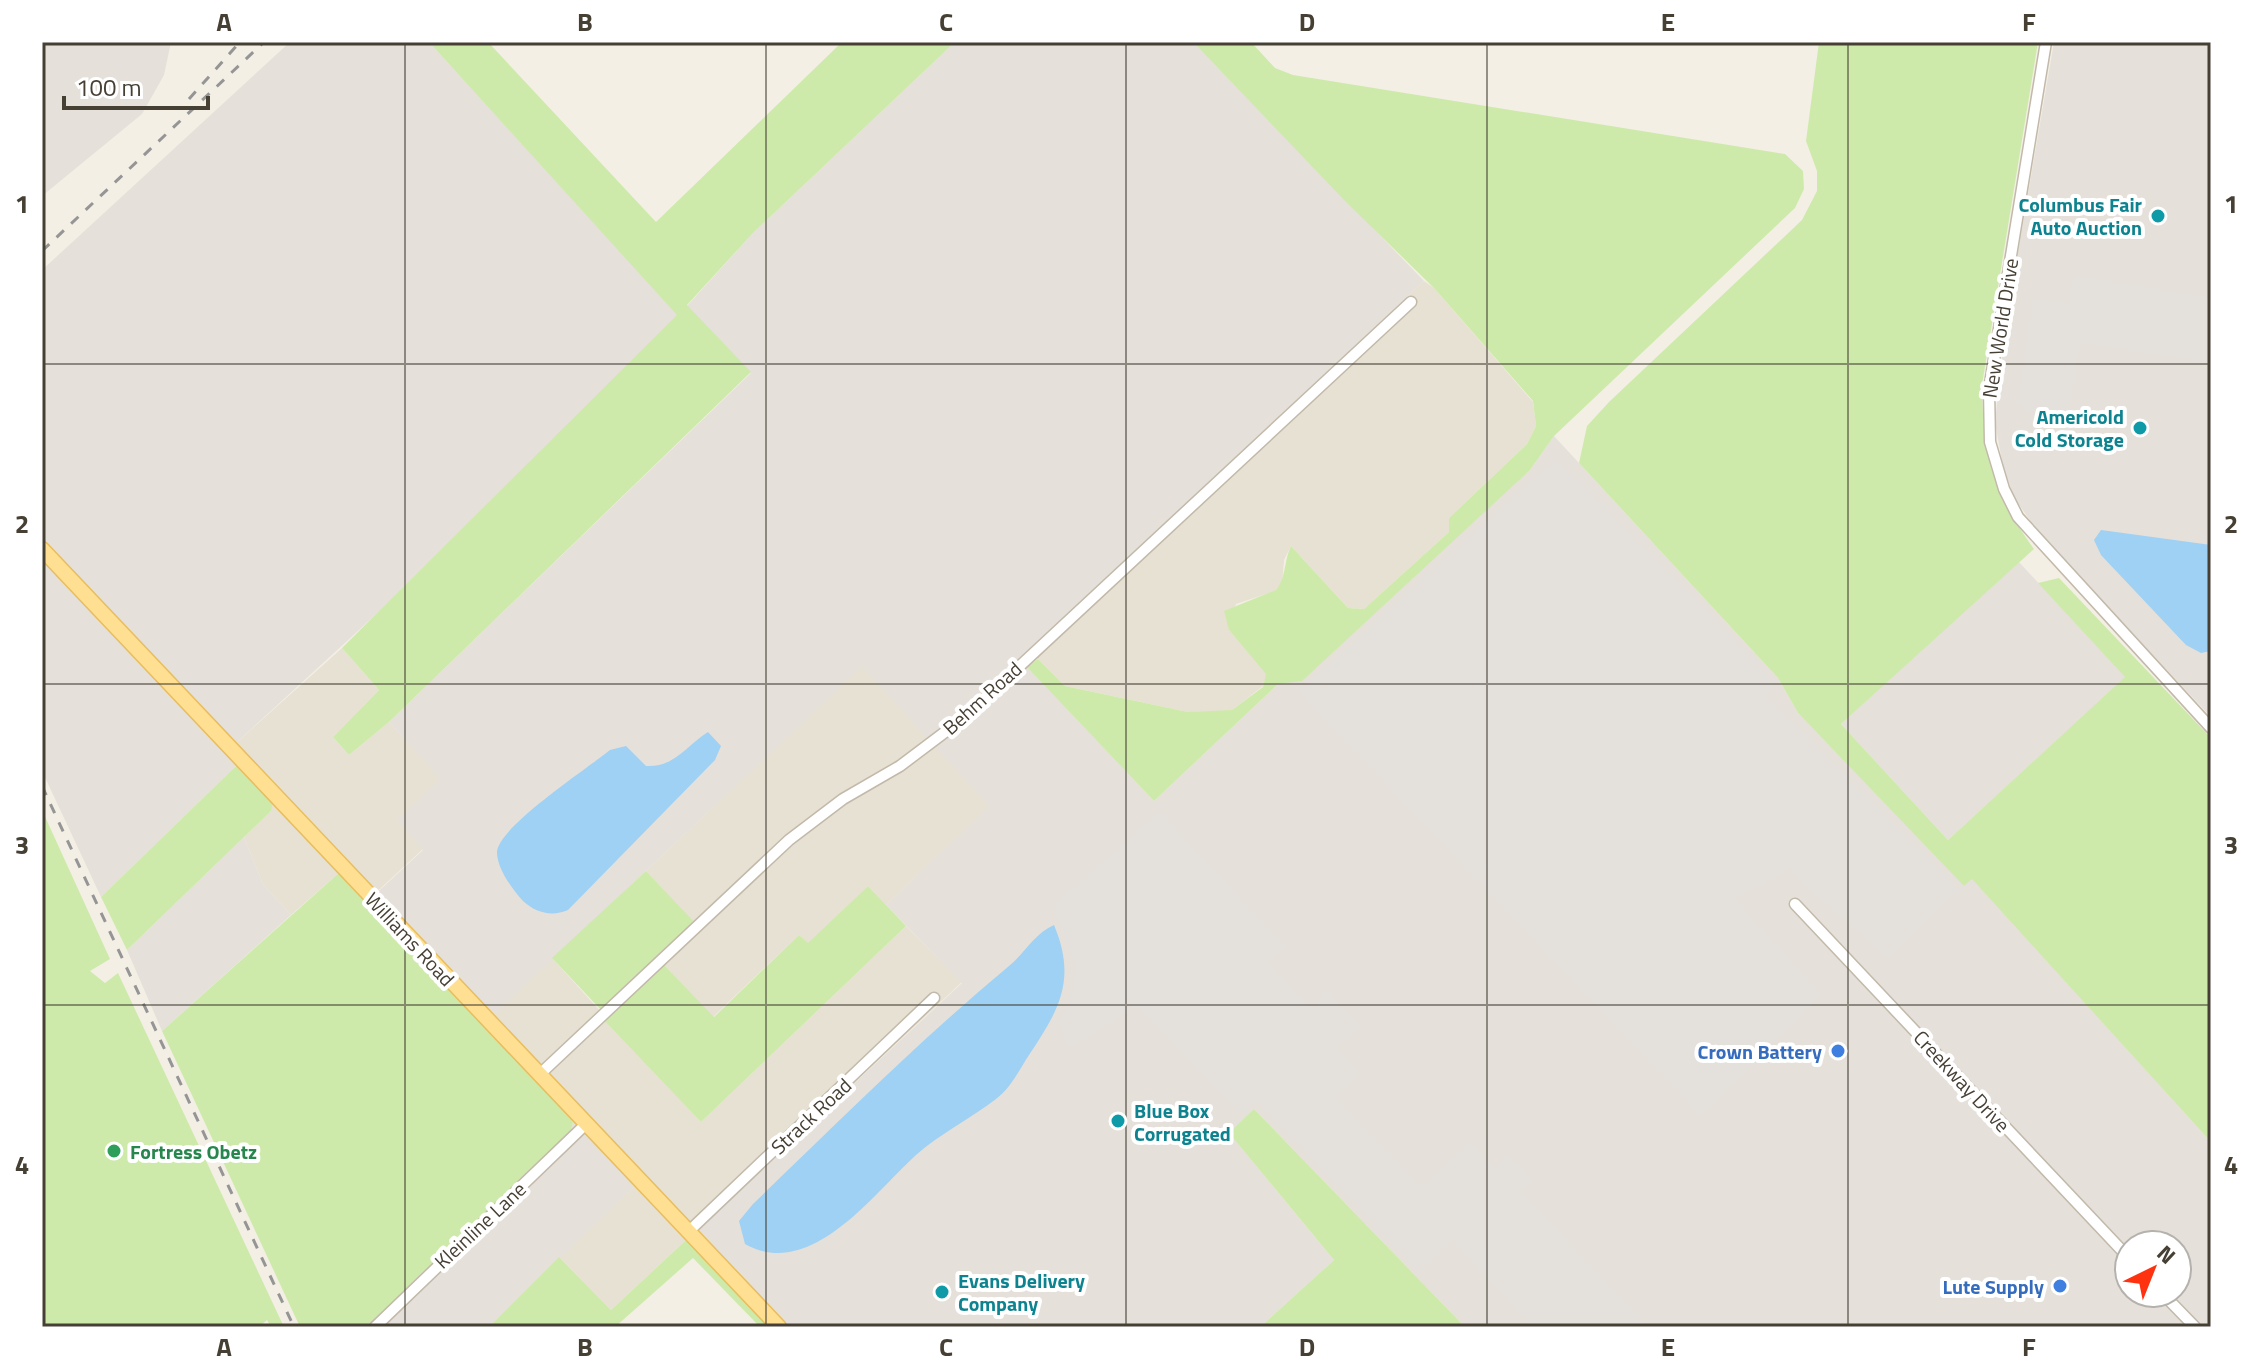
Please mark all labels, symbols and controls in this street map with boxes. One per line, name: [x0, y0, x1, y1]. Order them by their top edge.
text: A: [216, 2, 232, 41]
text: B: [577, 2, 593, 41]
text: C: [939, 2, 953, 41]
text: D: [1299, 2, 1315, 41]
text: E: [1661, 2, 1675, 41]
text: F: [2022, 2, 2036, 41]
scale bar: [64, 60, 208, 110]
text: 100 m: [76, 69, 142, 105]
text: 1: [15, 184, 29, 223]
text: 1: [2224, 184, 2238, 223]
place label: Columbus Fair Auto Auction: [2019, 189, 2143, 243]
marker: Columbus Fair Auto Auction: [2149, 207, 2167, 225]
street label: New World Drive: [1974, 256, 2026, 400]
place label: Americold Cold Storage: [2015, 401, 2124, 455]
marker: Americold Cold Storage: [2131, 419, 2149, 437]
text: 2: [15, 504, 29, 543]
text: 2: [2224, 504, 2238, 543]
street label: Behm Road: [935, 654, 1029, 742]
text: 3: [15, 825, 29, 864]
text: 3: [2224, 825, 2238, 864]
street label: Williams Road: [358, 885, 462, 993]
street label: Creekway Drive: [1906, 1023, 2018, 1139]
place label: Crown Battery: [1698, 1036, 1822, 1067]
marker: Crown Battery: [1829, 1042, 1847, 1060]
street label: Strack Road: [764, 1070, 858, 1162]
place label: Blue Box Corrugated: [1134, 1095, 1231, 1149]
marker: Blue Box Corrugated: [1109, 1112, 1127, 1130]
place label: Fortress Obetz: [130, 1136, 257, 1167]
marker: Fortress Obetz: [105, 1142, 123, 1160]
text: 4: [15, 1145, 29, 1184]
text: 4: [2224, 1145, 2238, 1184]
street label: Kleinline Lane: [427, 1174, 533, 1276]
north arrow: [2113, 1229, 2193, 1309]
text: N: [2149, 1237, 2184, 1272]
place label: Evans Delivery Company: [958, 1265, 1085, 1319]
place label: Lute Supply: [1943, 1271, 2044, 1302]
marker: Lute Supply: [2051, 1277, 2069, 1295]
marker: Evans Delivery Company: [933, 1283, 951, 1301]
text: A: [216, 1327, 232, 1366]
text: B: [577, 1327, 593, 1366]
text: C: [939, 1327, 953, 1366]
text: D: [1299, 1327, 1315, 1366]
text: E: [1661, 1327, 1675, 1366]
text: F: [2022, 1327, 2036, 1366]

